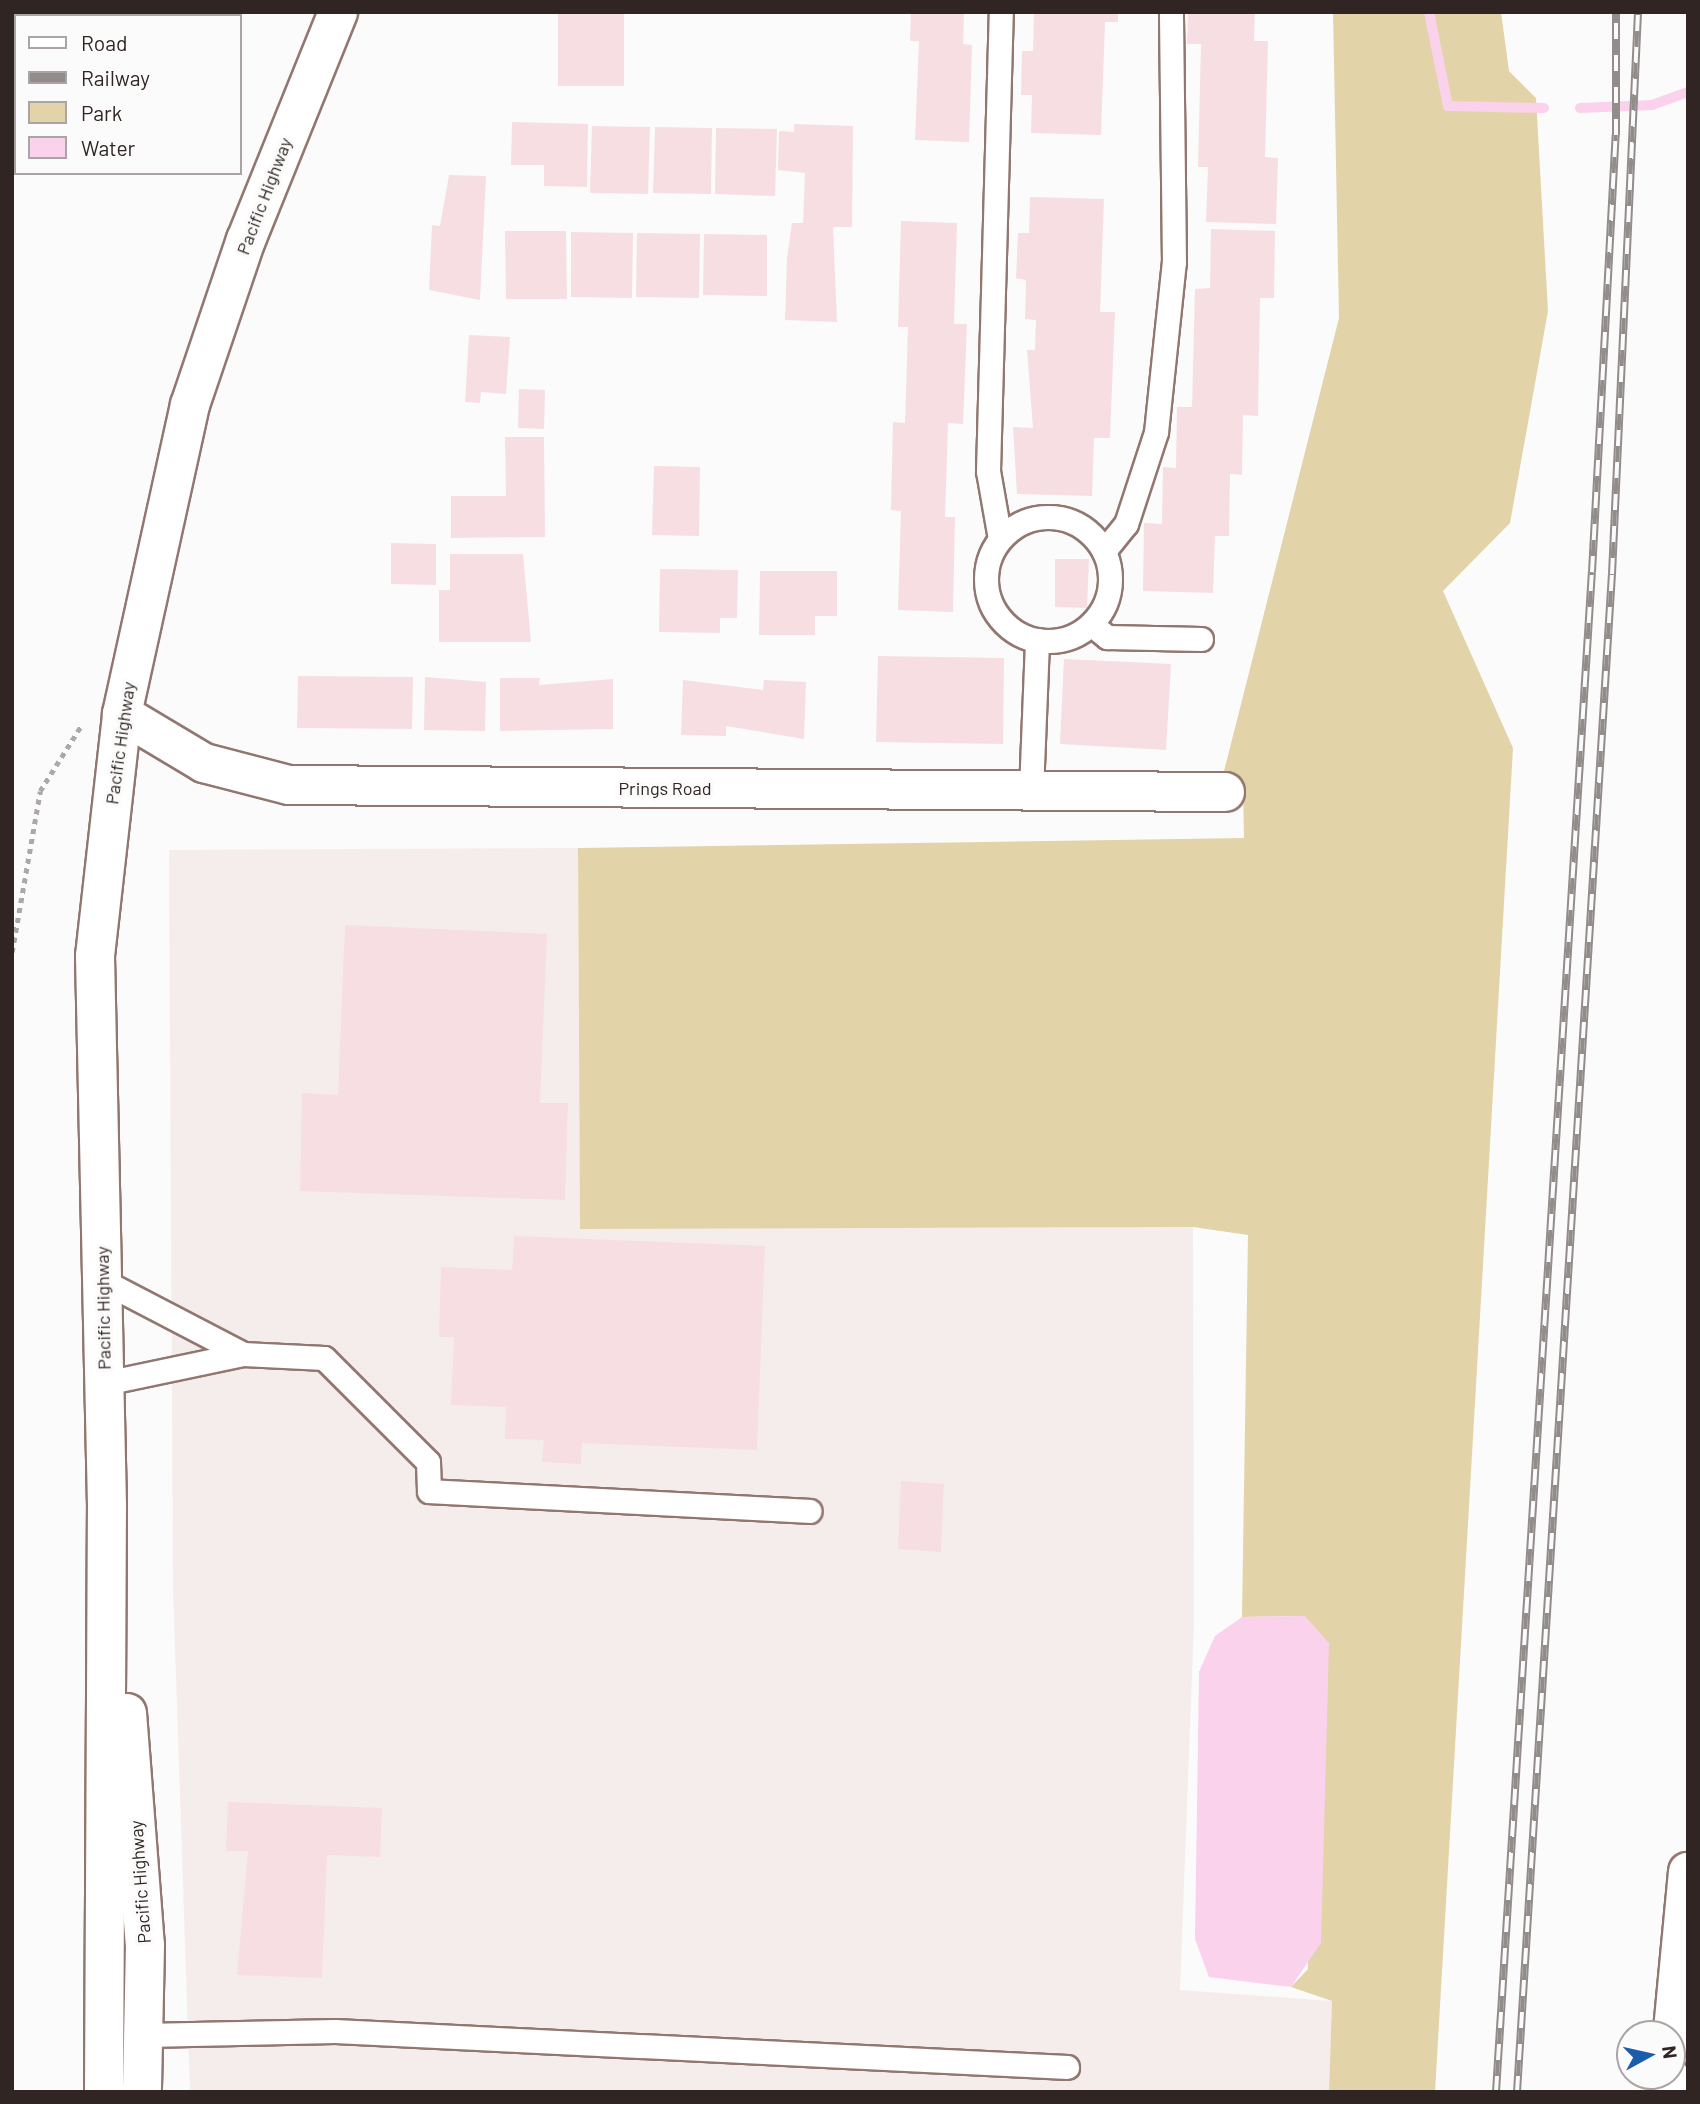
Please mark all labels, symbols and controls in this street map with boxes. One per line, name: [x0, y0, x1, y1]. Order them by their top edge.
legend: [14, 14, 242, 175]
text: Road: [81, 30, 127, 55]
text: Railway: [81, 65, 150, 90]
text: Park: [81, 100, 122, 125]
text: Water: [81, 135, 135, 160]
street label: Pacific Highway: [232, 135, 296, 257]
street label: Pacific Highway: [101, 680, 139, 806]
street label: Prings Road: [618, 777, 712, 799]
street label: Pacific Highway: [91, 1246, 115, 1370]
street label: Pacific Highway: [125, 1820, 155, 1944]
north arrow: [1616, 2020, 1686, 2090]
text: N: [1658, 2044, 1683, 2060]

